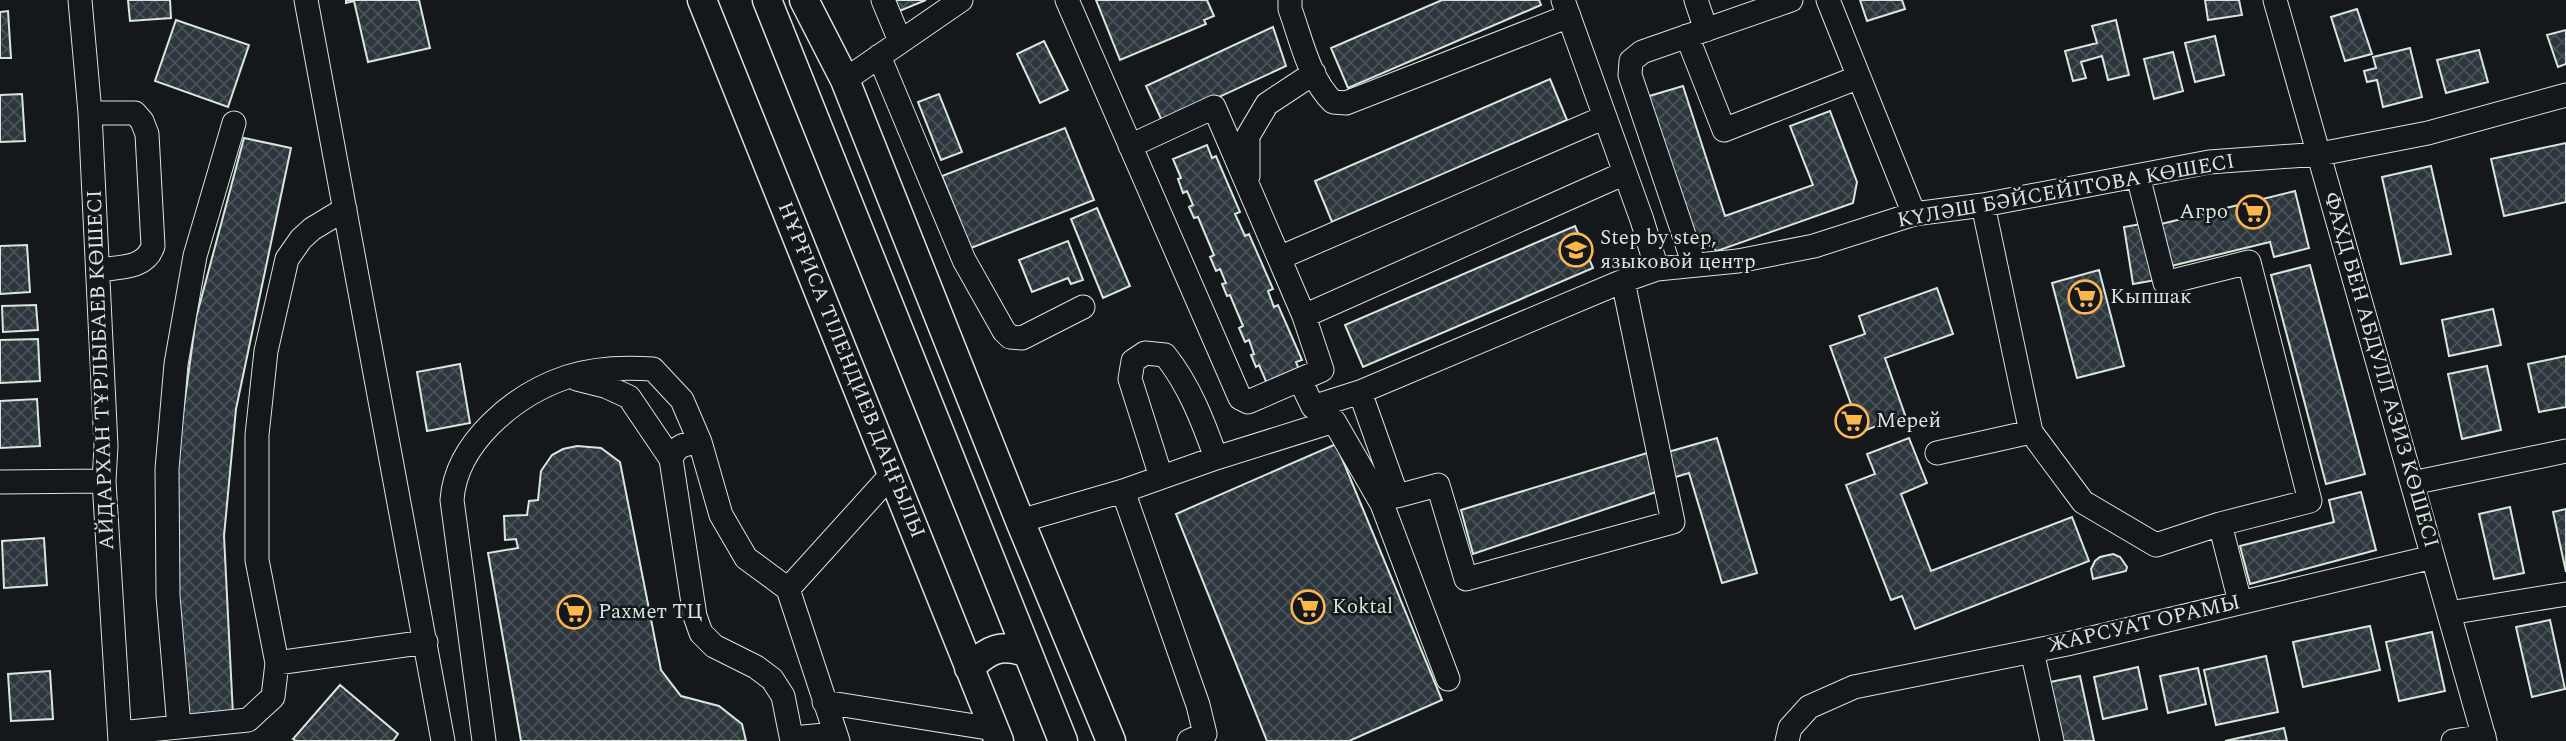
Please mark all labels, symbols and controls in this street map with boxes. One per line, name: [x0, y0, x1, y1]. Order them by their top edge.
street label: КҮЛӘШ БӘЙСЕЙІТОВА КӨШЕСІ: [1895, 146, 2237, 236]
street label: ФАХД БЕН АБДУЛЛ АЗИЗ КӨШЕСІ: [2315, 188, 2447, 552]
street label: АЙДАРХАН ТҰРЛЫБАЕВ КӨШЕСІ: [79, 189, 123, 551]
supermarket icon: Агро: [2234, 193, 2272, 231]
place label: Агро: [2179, 196, 2228, 228]
street label: НҰРҒИСА ТІЛЕНДИЕВ ДАҢҒЫЛЫ: [769, 197, 933, 543]
place label: Step by step, языковой центр: [1600, 222, 1756, 278]
school or university icon: Step by step, языковой центр: [1557, 231, 1595, 269]
supermarket icon: Кыпшак: [2066, 278, 2104, 316]
place label: Кыпшак: [2110, 281, 2192, 313]
supermarket icon: Мерей: [1833, 402, 1871, 440]
place label: Мерей: [1876, 405, 1941, 437]
street label: ЖАРСУАТ ОРАМЫ: [2045, 586, 2243, 662]
supermarket icon: Koktal: [1289, 588, 1327, 626]
place label: Koktal: [1332, 591, 1393, 623]
supermarket icon: Рахмет ТЦ: [555, 593, 593, 631]
place label: Рахмет ТЦ: [598, 596, 703, 628]

